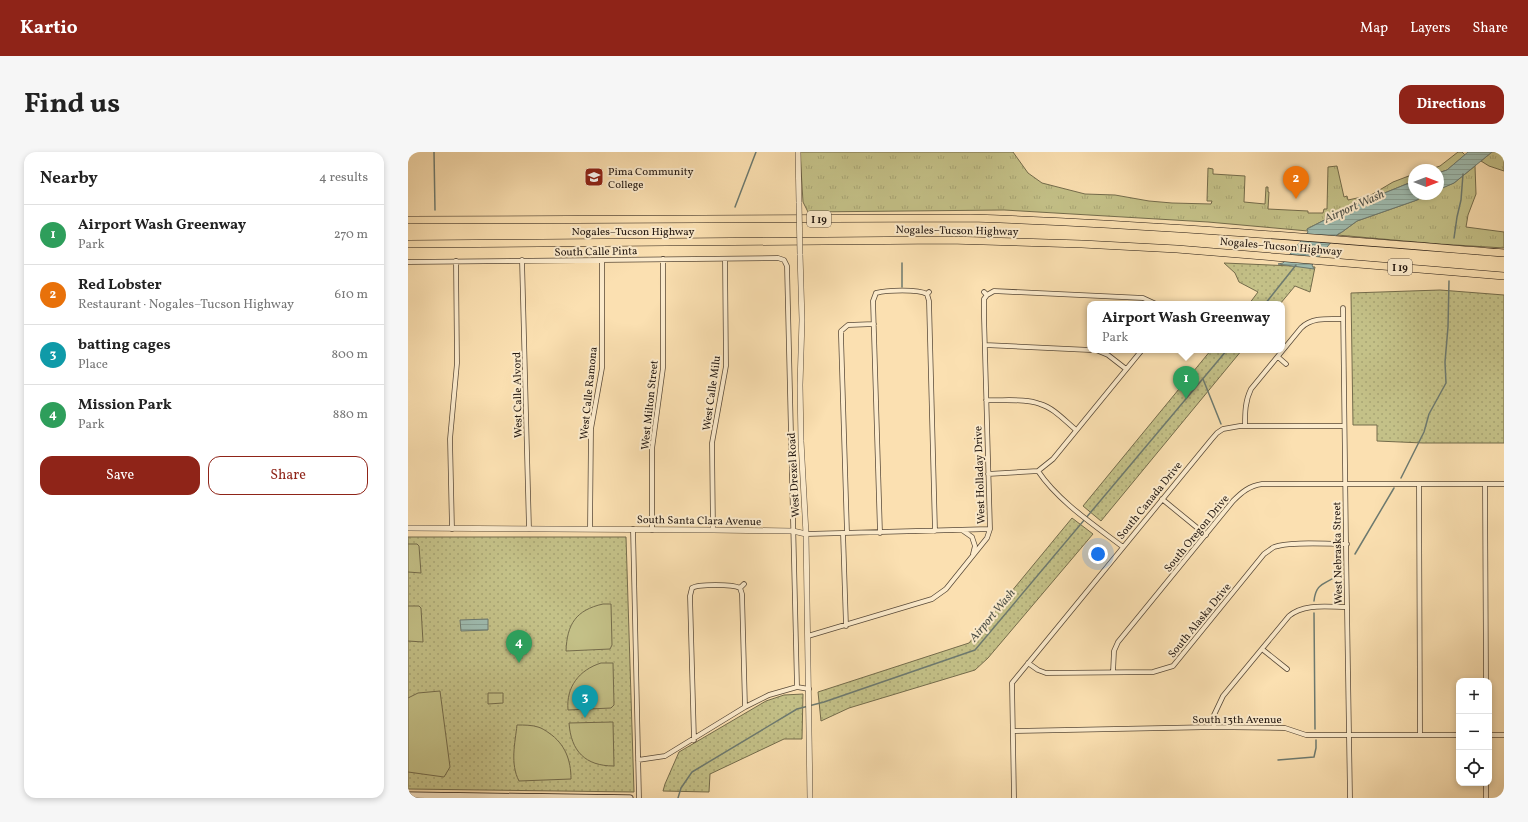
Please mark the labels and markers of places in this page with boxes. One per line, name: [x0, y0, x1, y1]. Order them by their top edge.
place label: Pima Community College: [608, 165, 694, 193]
school or university icon: Pima Community College: [583, 166, 605, 188]
pin: 2: [1283, 166, 1309, 199]
pin: 1: [1173, 366, 1199, 399]
pin: 4: [506, 630, 532, 663]
pin: 3: [572, 685, 598, 718]

